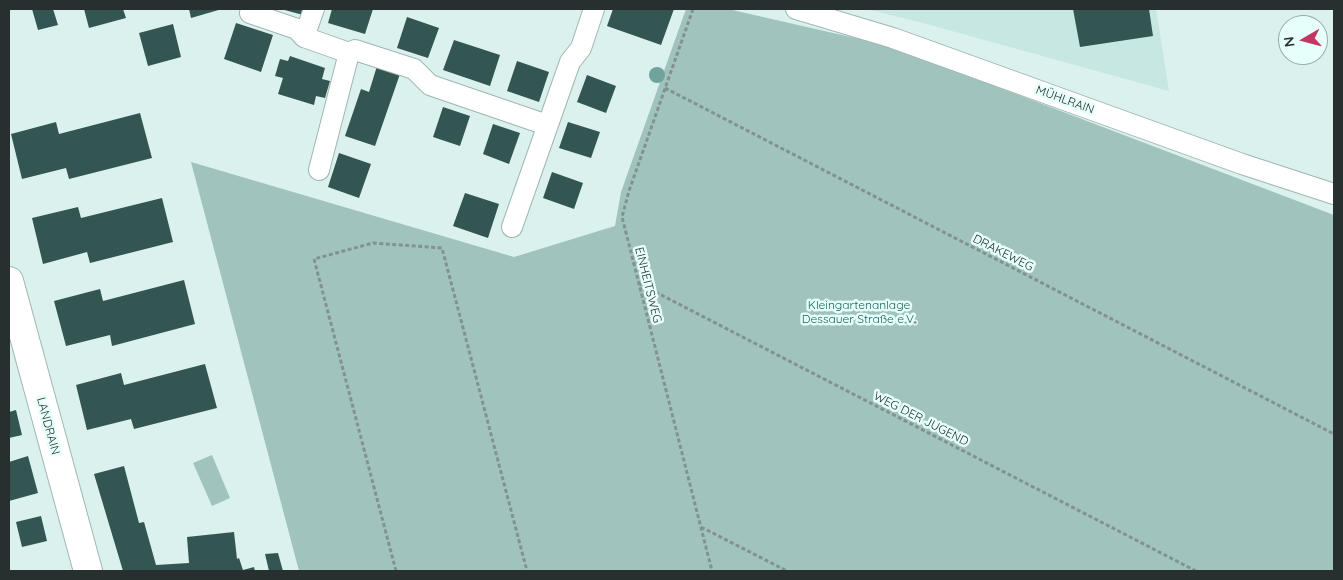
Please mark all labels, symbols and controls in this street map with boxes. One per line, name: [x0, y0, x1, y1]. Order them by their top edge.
north arrow: [1278, 15, 1328, 65]
text: N: [1280, 36, 1299, 48]
street label: MÜHLRAIN: [1034, 83, 1096, 117]
street label: DRAKEWEG: [970, 232, 1036, 274]
street label: EINHEITSWEG: [632, 246, 664, 324]
park label: Kleingartenanlage Dessauer Straße e.V.: [802, 298, 916, 326]
street label: WEG DER JUGEND: [871, 389, 971, 449]
street label: LANDRAIN: [33, 396, 63, 456]

